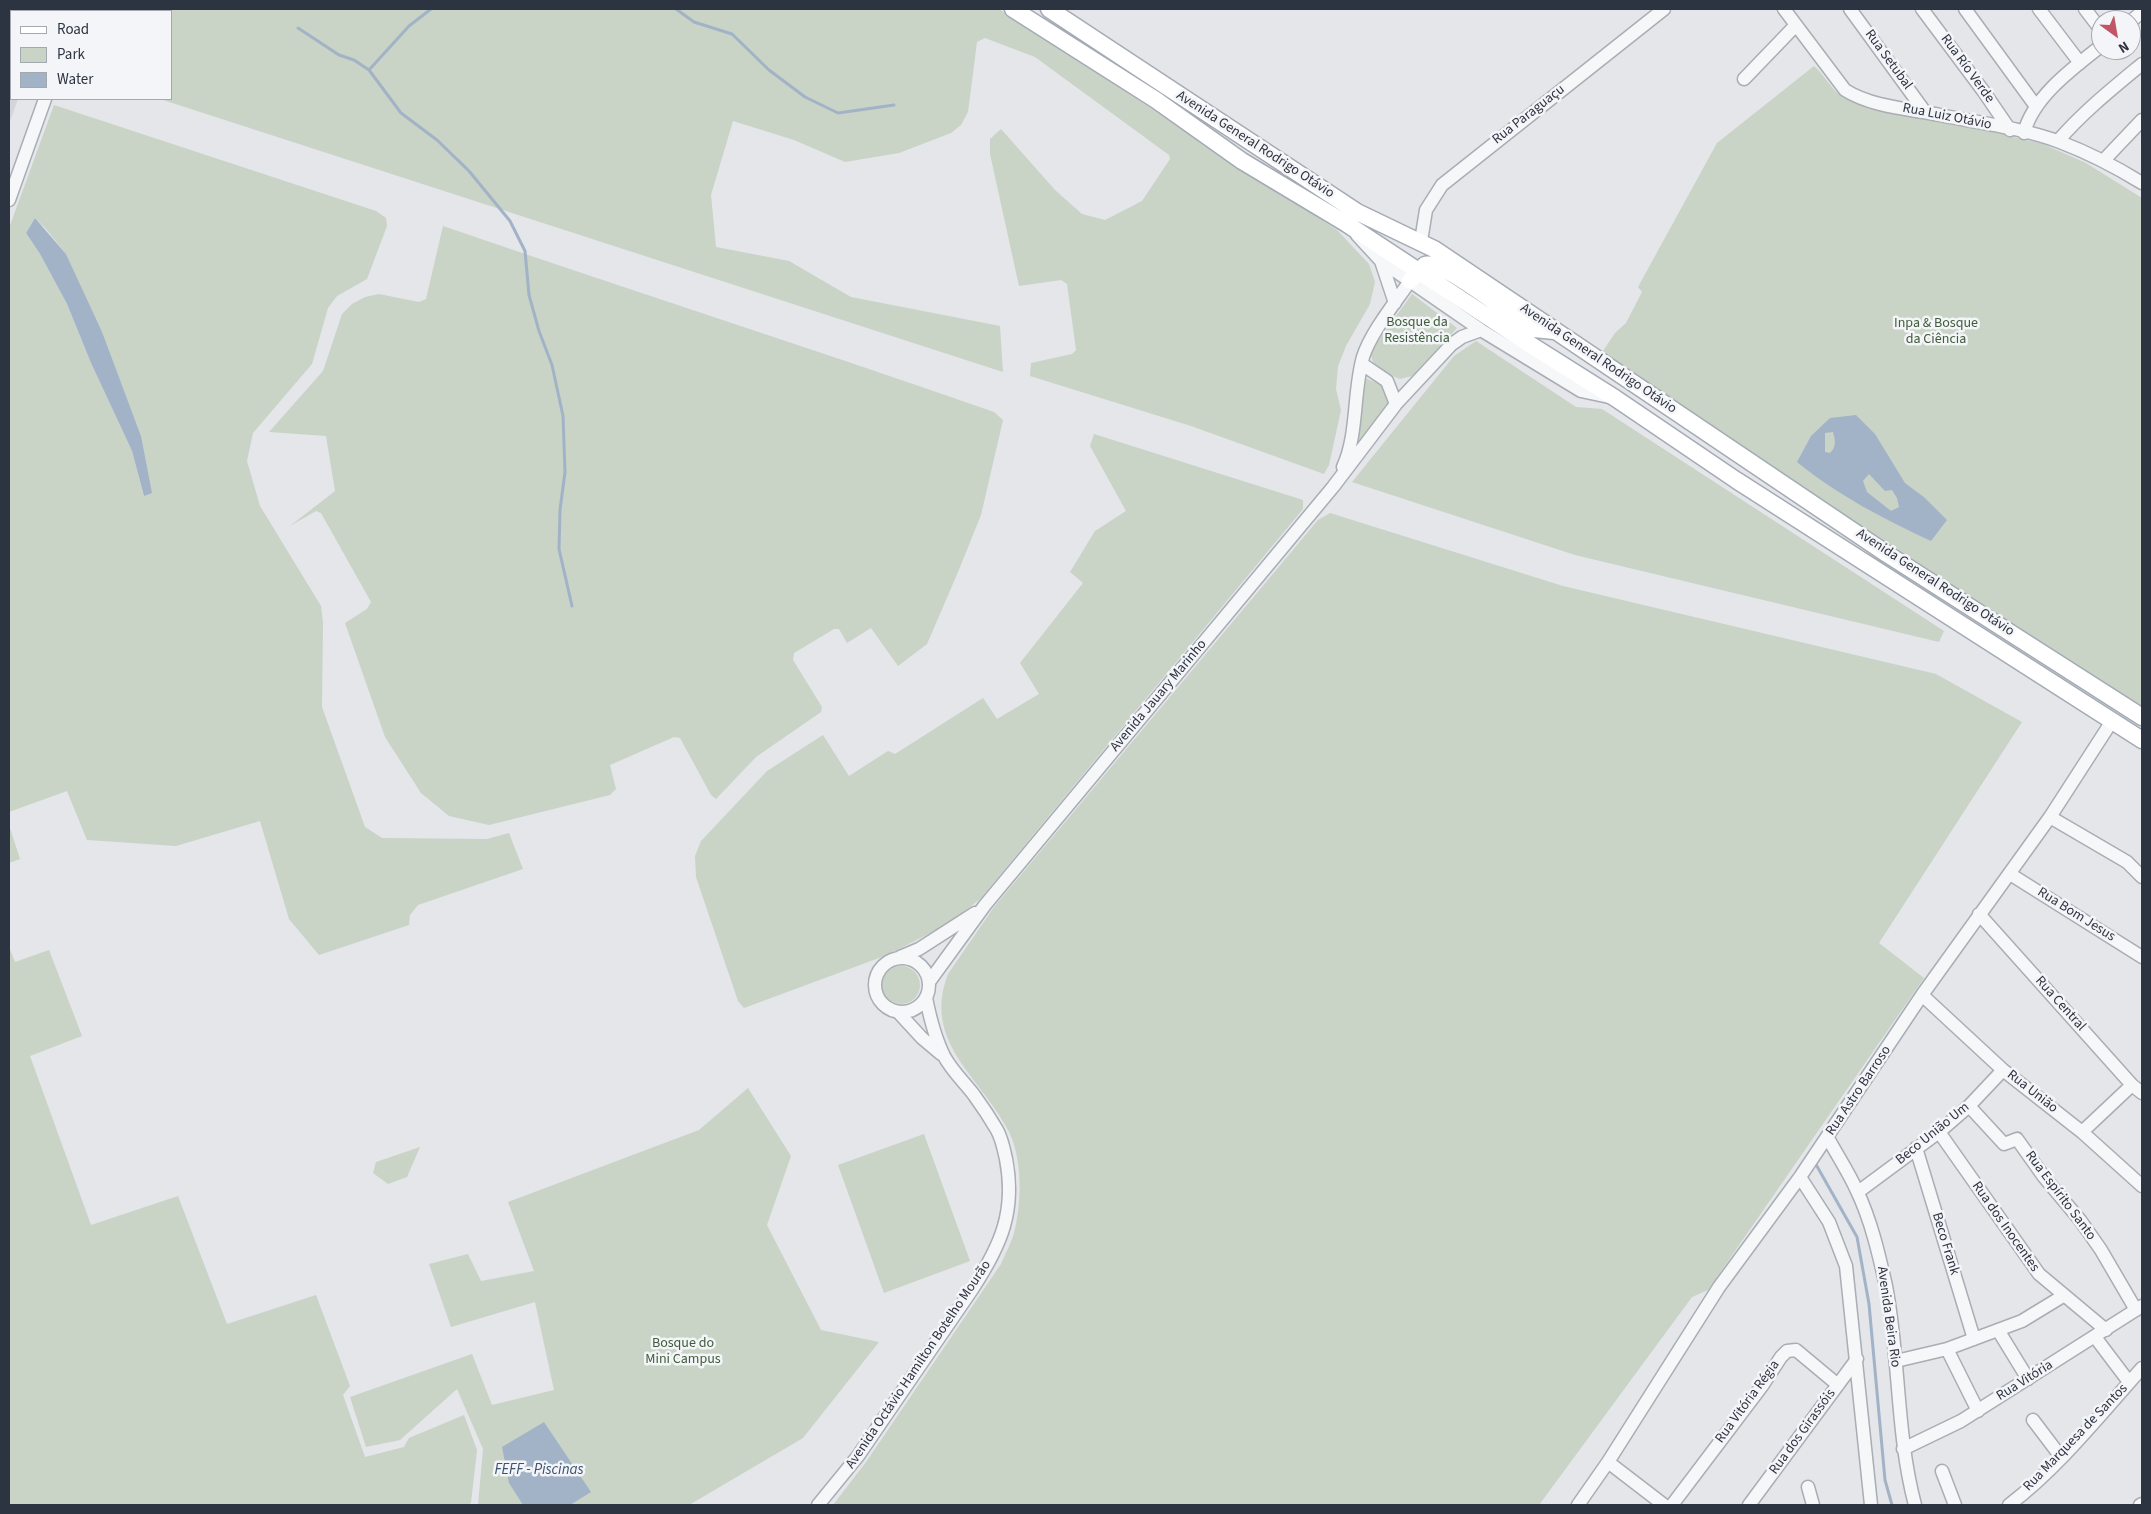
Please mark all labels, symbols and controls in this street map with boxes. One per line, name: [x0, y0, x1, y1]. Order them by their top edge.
legend: [10, 10, 172, 100]
north arrow: [2091, 10, 2141, 60]
text: Road: [57, 19, 89, 40]
street label: Rua Setubal: [1861, 27, 1915, 93]
street label: Rua Río Verde: [1937, 31, 1997, 107]
text: N: [2114, 36, 2133, 58]
text: Park: [57, 44, 85, 65]
text: Water: [57, 69, 93, 90]
street label: Rua Paraguaçu: [1489, 82, 1569, 148]
street label: Avenida General Rodrigo Otávio: [1173, 88, 1337, 202]
street label: Rua Luiz Otávio: [1901, 100, 1993, 134]
street label: Avenida General Rodrigo Otávio: [1517, 300, 1679, 418]
park label: Bosque da Resistência: [1384, 315, 1450, 348]
park label: Inpa & Bosque da Ciência: [1894, 316, 1978, 348]
street label: Avenida General Rodrigo Otávio: [1853, 526, 2017, 640]
street label: Avenida Jauary Marinho: [1107, 637, 1211, 755]
street label: Rua Bom Jesus: [2034, 884, 2118, 946]
street label: Rua Central: [2031, 973, 2089, 1035]
street label: Rua Astro Barroso: [1823, 1043, 1895, 1139]
street label: Rua União: [2003, 1067, 2061, 1117]
street label: Beco União Um: [1893, 1099, 1973, 1169]
street label: Rua Espírito Santo: [2021, 1148, 2099, 1244]
street label: Rua dos Inocentes: [1968, 1179, 2042, 1275]
street label: Beco Frank: [1928, 1211, 1962, 1277]
street label: Avenida Octávio Hamilton Botelho Mourão: [843, 1258, 995, 1472]
street label: Avenida Beira Rio: [1873, 1265, 1903, 1369]
park label: Bosque do Mini Campus: [645, 1336, 721, 1368]
street label: Rua Vitória Régia: [1712, 1357, 1784, 1447]
street label: Rua Vitória: [1994, 1357, 2056, 1405]
street label: Rua Marquesa de Santos: [2020, 1381, 2132, 1495]
street label: Rua dos Girassóis: [1766, 1386, 1840, 1478]
water label: FEFF - Piscinas: [494, 1462, 584, 1480]

